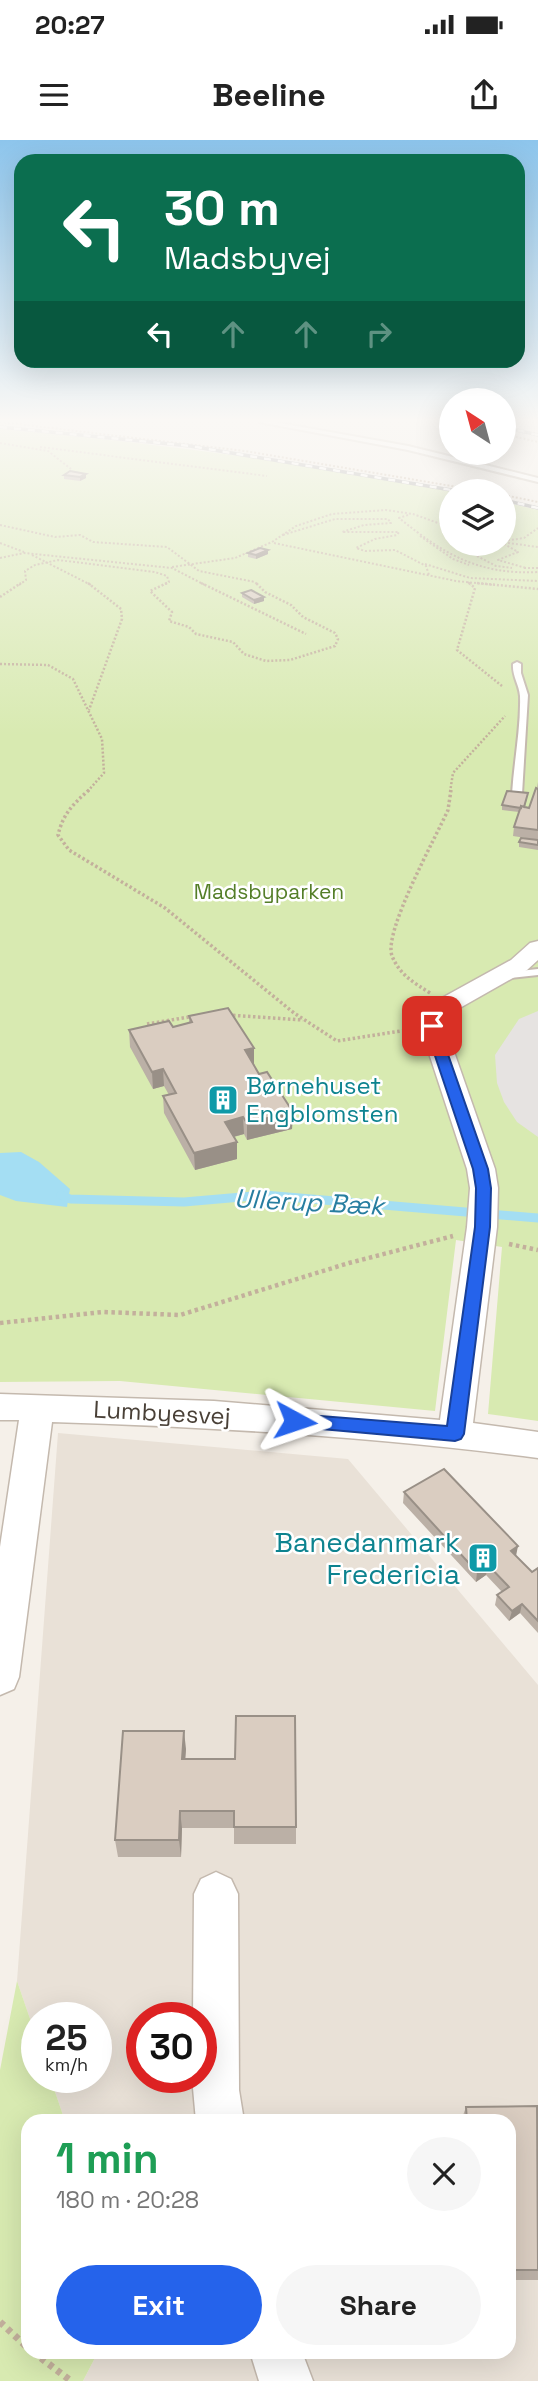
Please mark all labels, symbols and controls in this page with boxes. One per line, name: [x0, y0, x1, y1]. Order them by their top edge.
text: 20:27: [35, 8, 105, 42]
text: Beeline: [212, 75, 326, 115]
icon: menu: [35, 76, 73, 114]
icon: share: [465, 76, 503, 114]
text: 30 m: [164, 177, 280, 239]
icon: left: [49, 182, 140, 273]
text: Madsbyvej: [164, 238, 331, 278]
icon: left: [141, 315, 179, 353]
icon: ahead: [214, 315, 252, 353]
icon: ahead: [287, 315, 325, 353]
icon: right: [360, 315, 398, 353]
north arrow: [439, 388, 516, 466]
map controls: [439, 388, 516, 556]
button: layers: [439, 479, 516, 556]
park label: Madsbyparken: [194, 878, 344, 905]
pin: [402, 996, 462, 1056]
icon: arrive: [413, 1007, 451, 1045]
place label: Børnehuset Engblomsten: [246, 1070, 398, 1129]
building icon: Børnehuset Engblomsten: [206, 1083, 240, 1117]
water label: Ullerup Bæk: [233, 1181, 388, 1223]
position arrow: [258, 1384, 332, 1458]
street label: Lumbyesvej: [93, 1393, 231, 1432]
place label: Banedanmark Fredericia: [275, 1524, 460, 1592]
building icon: Banedanmark Fredericia: [466, 1541, 500, 1575]
speed limit sign: 30: [126, 2002, 217, 2093]
text: 25: [46, 2016, 87, 2060]
text: km/h: [45, 2053, 88, 2076]
text: 1 min: [56, 2132, 159, 2185]
button: close: [407, 2137, 481, 2211]
text: 180 m · 20:28: [56, 2185, 199, 2215]
button: Exit: [56, 2265, 262, 2345]
button: Share: [276, 2265, 481, 2345]

